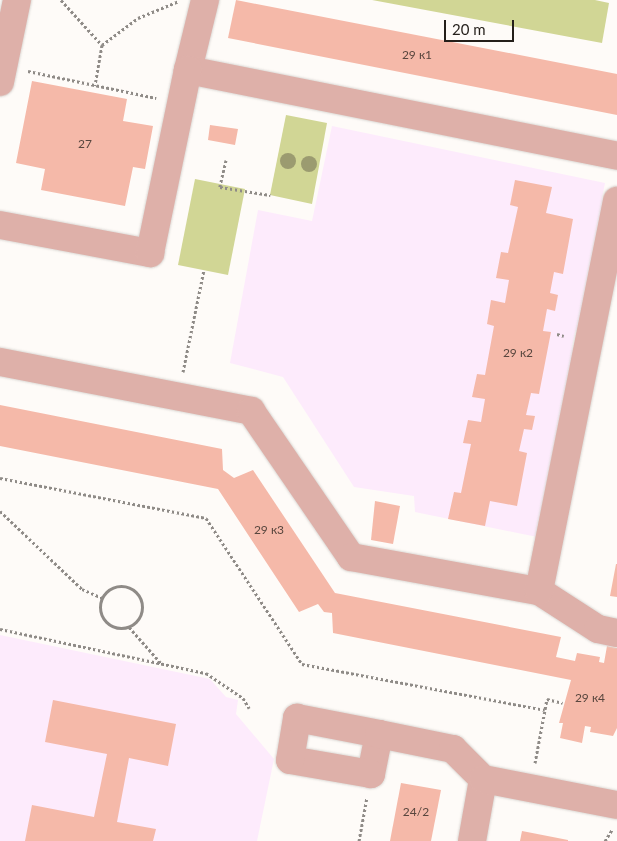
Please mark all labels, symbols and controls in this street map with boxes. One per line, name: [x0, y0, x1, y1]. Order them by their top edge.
scale bar: [447, 10, 517, 42]
text: 20 m: [452, 20, 486, 38]
house number: 29 к1: [402, 48, 432, 62]
house number: 27: [78, 137, 92, 151]
house number: 29 к2: [503, 346, 533, 360]
house number: 29 к3: [254, 523, 284, 537]
house number: 29 к4: [575, 691, 605, 705]
house number: 24/2: [403, 805, 429, 819]

